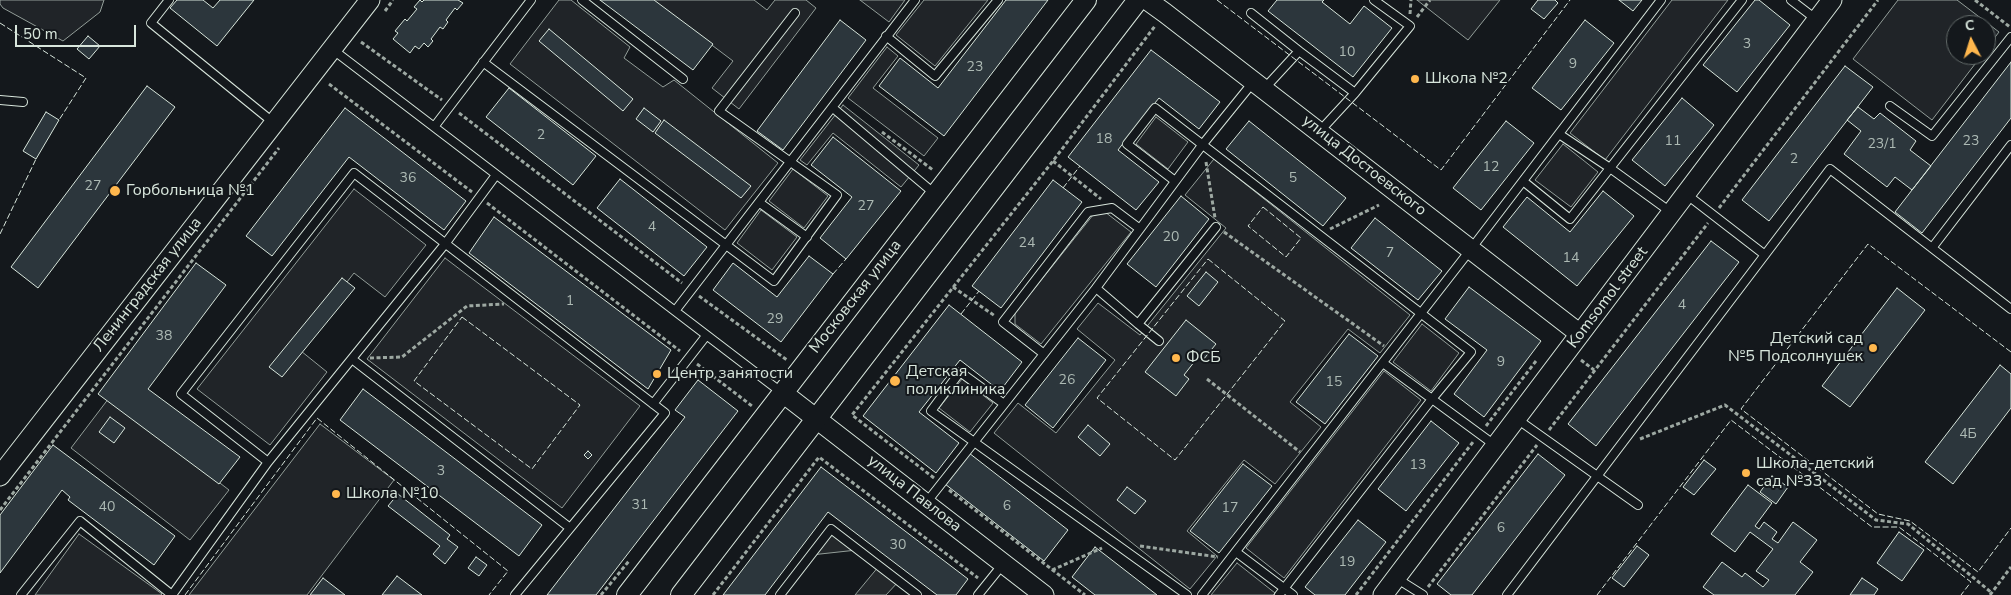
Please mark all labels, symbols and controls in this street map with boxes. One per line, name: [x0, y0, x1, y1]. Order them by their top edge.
scale bar: [18, 15, 139, 47]
north arrow: [1946, 15, 1996, 65]
text: С: [1964, 16, 1975, 35]
text: 50 m: [23, 24, 58, 44]
house number: 3: [1743, 37, 1751, 53]
house number: 10: [1339, 45, 1355, 61]
house number: 9: [1569, 57, 1577, 73]
house number: 23: [967, 60, 983, 76]
place label: Школа №2: [1425, 69, 1508, 89]
marker: Школа №2: [1409, 73, 1421, 85]
street label: улица Достоевского: [1298, 112, 1430, 220]
house number: 2: [537, 128, 545, 144]
house number: 18: [1096, 132, 1112, 148]
house number: 11: [1665, 134, 1681, 150]
house number: 23: [1963, 134, 1979, 150]
house number: 23/1: [1867, 137, 1897, 153]
house number: 2: [1790, 152, 1798, 168]
house number: 12: [1483, 160, 1499, 176]
house number: 36: [400, 171, 416, 187]
house number: 5: [1289, 171, 1297, 187]
house number: 27: [85, 179, 101, 195]
place label: Горбольница №1: [126, 181, 255, 201]
marker: Горбольница №1: [108, 184, 122, 198]
house number: 27: [858, 199, 874, 215]
street label: Ленинградская улица: [90, 214, 206, 356]
house number: 4: [648, 220, 656, 236]
house number: 20: [1163, 230, 1179, 246]
house number: 24: [1019, 236, 1035, 252]
street label: Московская улица: [806, 237, 906, 357]
street label: Komsomol street: [1564, 244, 1652, 352]
house number: 7: [1386, 246, 1394, 262]
house number: 14: [1563, 251, 1579, 267]
house number: 1: [566, 294, 574, 310]
house number: 4: [1678, 298, 1686, 314]
house number: 29: [767, 312, 783, 328]
house number: 38: [156, 329, 172, 345]
place label: Детский сад №5 Подсолнушек: [1728, 329, 1863, 367]
marker: Детский сад №5 Подсолнушек: [1867, 342, 1879, 354]
place label: ФСБ: [1186, 348, 1221, 368]
marker: ФСБ: [1170, 352, 1182, 364]
house number: 9: [1497, 355, 1505, 371]
place label: Детская поликлиника: [906, 362, 1005, 400]
place label: Центр занятости: [667, 364, 793, 384]
marker: Центр занятости: [651, 368, 663, 380]
house number: 26: [1059, 373, 1075, 389]
marker: Детская поликлиника: [888, 374, 902, 388]
house number: 15: [1326, 375, 1342, 391]
house number: 4Б: [1959, 427, 1977, 443]
street label: улица Павлова: [863, 451, 965, 537]
place label: Школа-детский сад №33: [1756, 454, 1874, 492]
house number: 13: [1410, 458, 1426, 474]
house number: 3: [437, 464, 445, 480]
marker: Школа-детский сад №33: [1740, 467, 1752, 479]
place label: Школа №10: [346, 484, 439, 504]
marker: Школа №10: [330, 488, 342, 500]
house number: 31: [632, 498, 648, 514]
house number: 6: [1003, 499, 1011, 515]
house number: 40: [99, 500, 115, 516]
house number: 17: [1222, 501, 1238, 517]
house number: 6: [1497, 521, 1505, 537]
house number: 30: [890, 538, 906, 554]
house number: 19: [1339, 555, 1355, 571]

